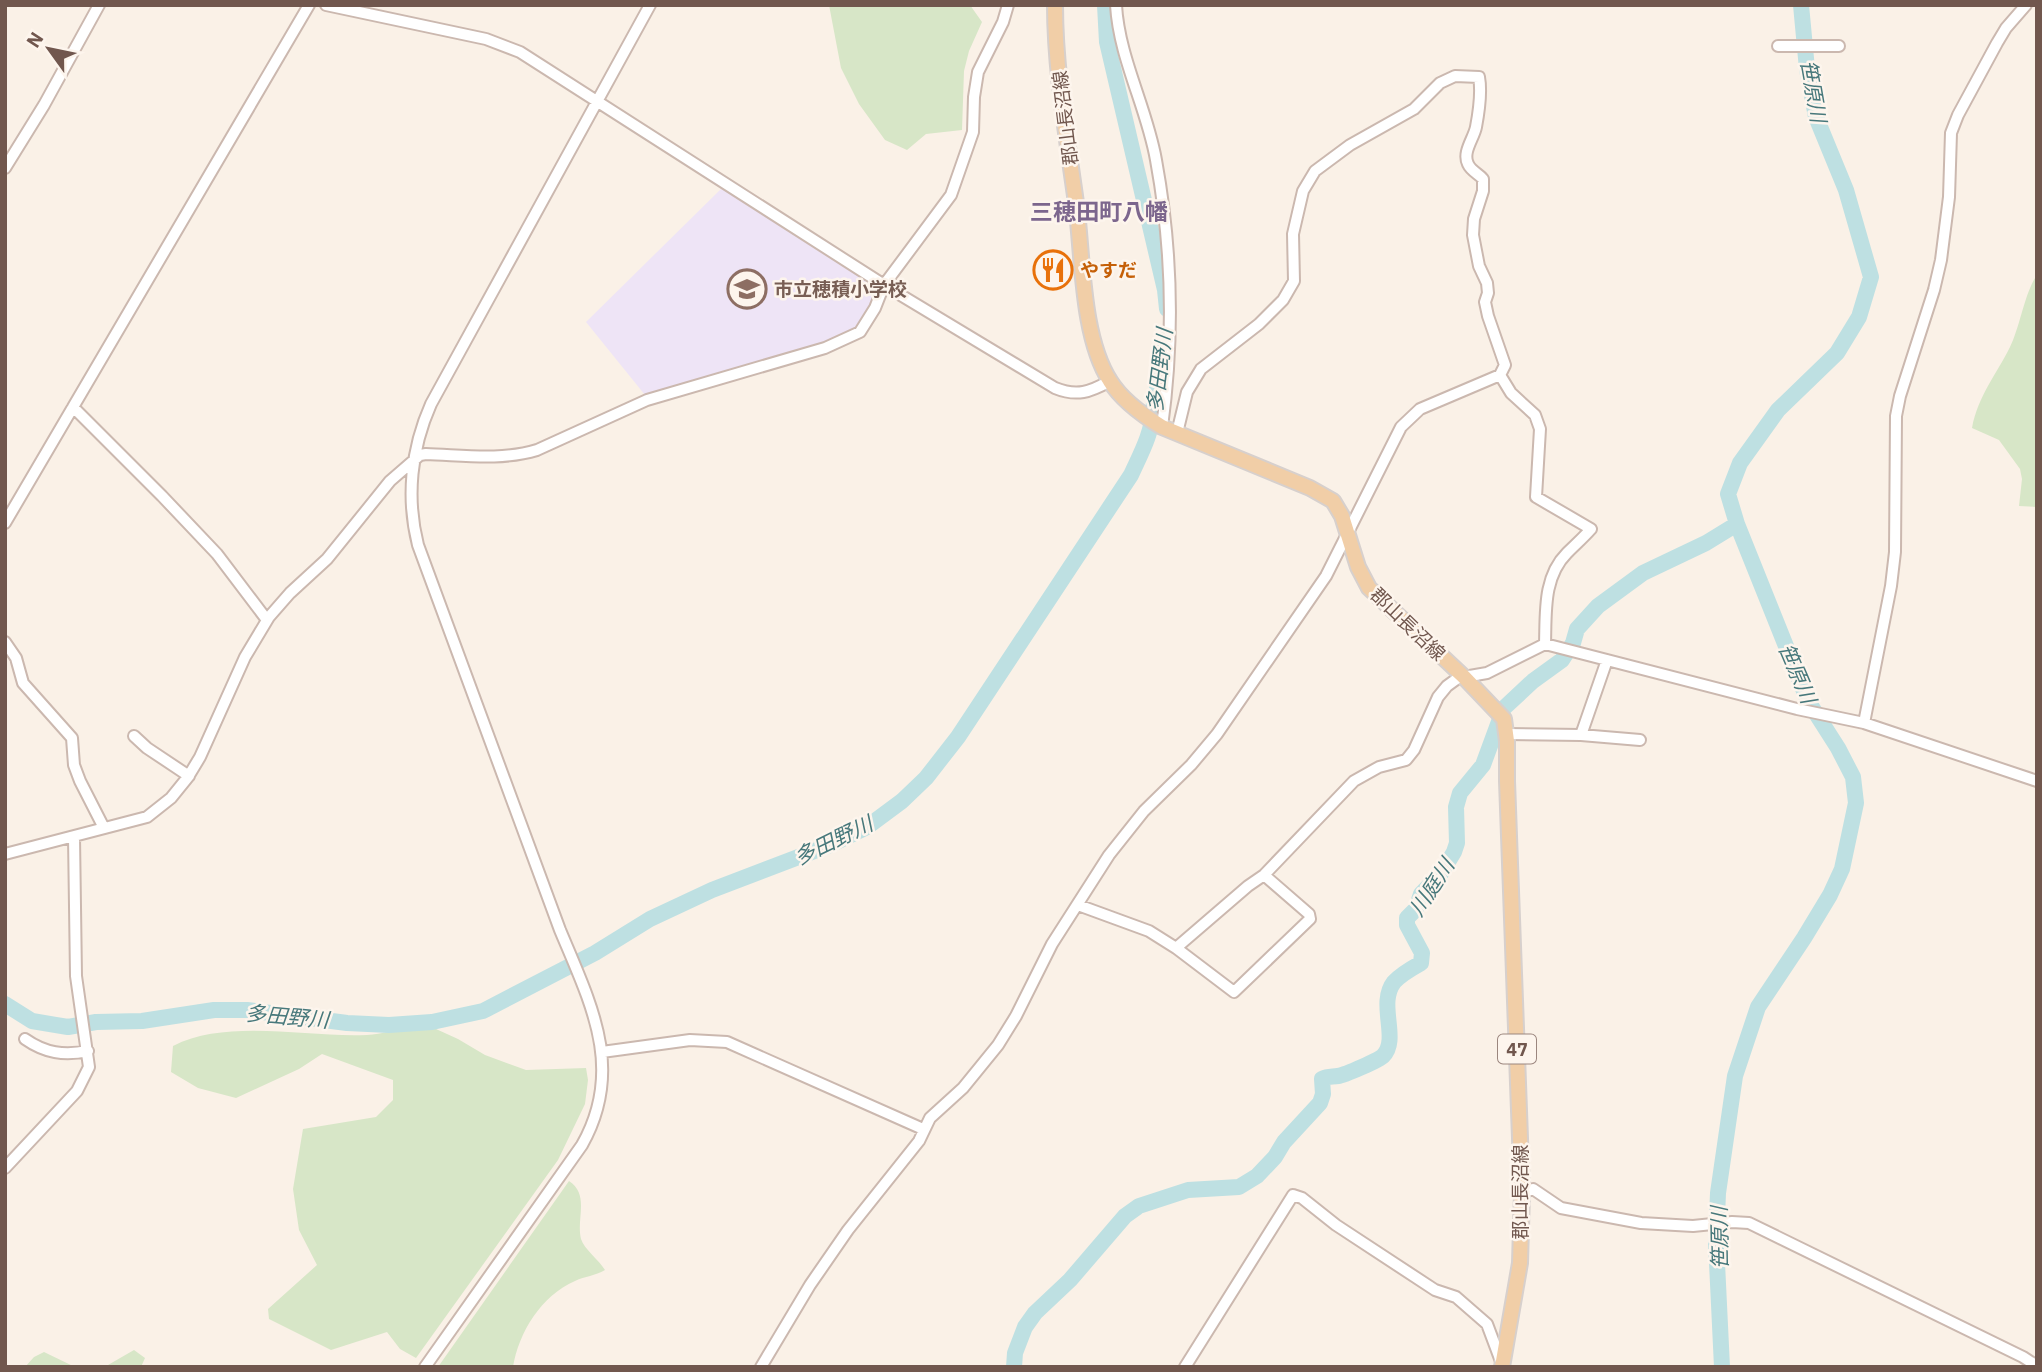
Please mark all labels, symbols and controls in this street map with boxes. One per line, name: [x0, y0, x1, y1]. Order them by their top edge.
north arrow: [14, 14, 84, 84]
text: N: [21, 27, 49, 52]
water label: 笹原川: [1795, 58, 1834, 126]
street label: 郡山長沼線: [1047, 69, 1083, 167]
district label: 三穂田町八幡: [1030, 196, 1168, 226]
restaurant icon: やすだ: [1032, 249, 1074, 291]
place label: やすだ: [1080, 258, 1137, 282]
school or university icon: 市立穂積小学校: [726, 268, 768, 310]
place label: 市立穂積小学校: [774, 277, 907, 301]
water label: 多田野川: [1140, 325, 1178, 413]
street label: 郡山長沼線: [1365, 582, 1451, 666]
water label: 笹原川: [1773, 639, 1824, 709]
water label: 多田野川: [789, 808, 879, 871]
water label: 川庭川: [1402, 851, 1461, 921]
water label: 多田野川: [244, 998, 332, 1034]
road number: 47: [1498, 1034, 1536, 1064]
street label: 郡山長沼線: [1508, 1144, 1532, 1240]
water label: 笹原川: [1704, 1204, 1734, 1270]

